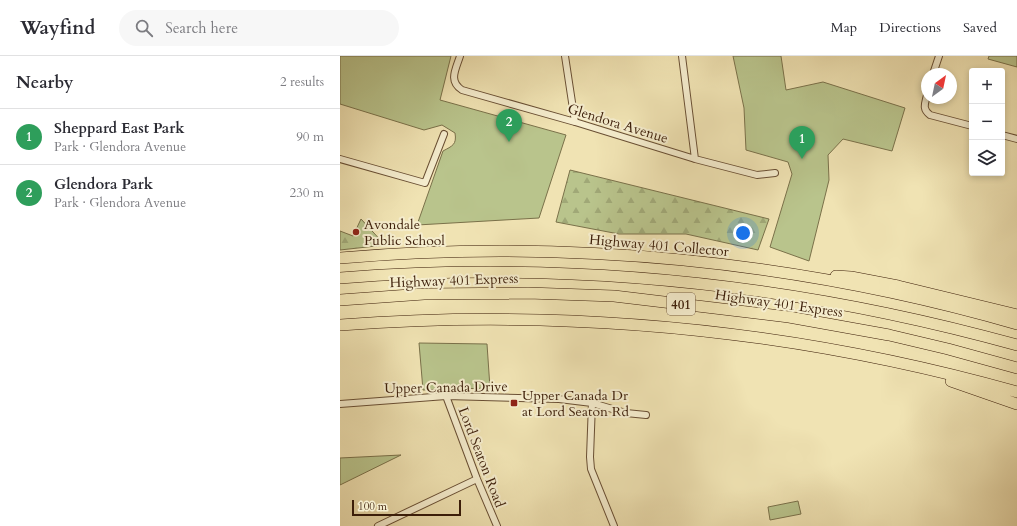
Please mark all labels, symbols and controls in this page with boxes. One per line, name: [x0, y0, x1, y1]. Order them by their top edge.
search box: [119, 10, 399, 46]
text: Wayfind: [20, 15, 95, 41]
icon: search: [133, 17, 155, 39]
text: Search here: [165, 18, 238, 38]
text: Map: [831, 18, 857, 37]
text: Directions: [879, 18, 941, 37]
text: Saved: [963, 18, 997, 37]
north arrow: [921, 68, 957, 104]
map controls: [969, 68, 1005, 176]
button: +: [969, 68, 1005, 104]
text: Nearby: [16, 71, 73, 94]
text: 2 results: [280, 73, 324, 91]
street label: Glendora Avenue: [565, 99, 671, 148]
button: −: [969, 104, 1005, 140]
pin: 2: [496, 109, 522, 142]
text: Sheppard East Park: [54, 118, 185, 138]
pin: 1: [789, 126, 815, 159]
text: 1: [26, 128, 32, 146]
text: 90 m: [296, 128, 324, 146]
text: Park · Glendora Avenue: [54, 138, 186, 156]
button: layers: [969, 140, 1005, 176]
text: Glendora Park: [54, 174, 153, 194]
text: 2: [26, 184, 32, 202]
text: 230 m: [290, 184, 324, 202]
text: Park · Glendora Avenue: [54, 194, 186, 212]
place label: Avondale Public School: [364, 215, 445, 250]
your location: [733, 223, 753, 243]
marker: Avondale Public School: [351, 227, 361, 237]
street label: Highway 401 Collector: [588, 230, 730, 261]
street label: Highway 401 Express: [389, 269, 519, 292]
street label: Highway 401 Express: [714, 285, 844, 322]
road number: 401: [667, 293, 695, 315]
street label: Upper Canada Drive: [384, 377, 508, 398]
place label: Upper Canada Dr at Lord Seaton Rd: [522, 386, 629, 421]
marker: Upper Canada Dr at Lord Seaton Rd: [509, 398, 519, 408]
street label: Lord Seaton Road: [454, 404, 510, 511]
scale bar: [352, 498, 461, 517]
text: 100 m: [358, 499, 387, 514]

